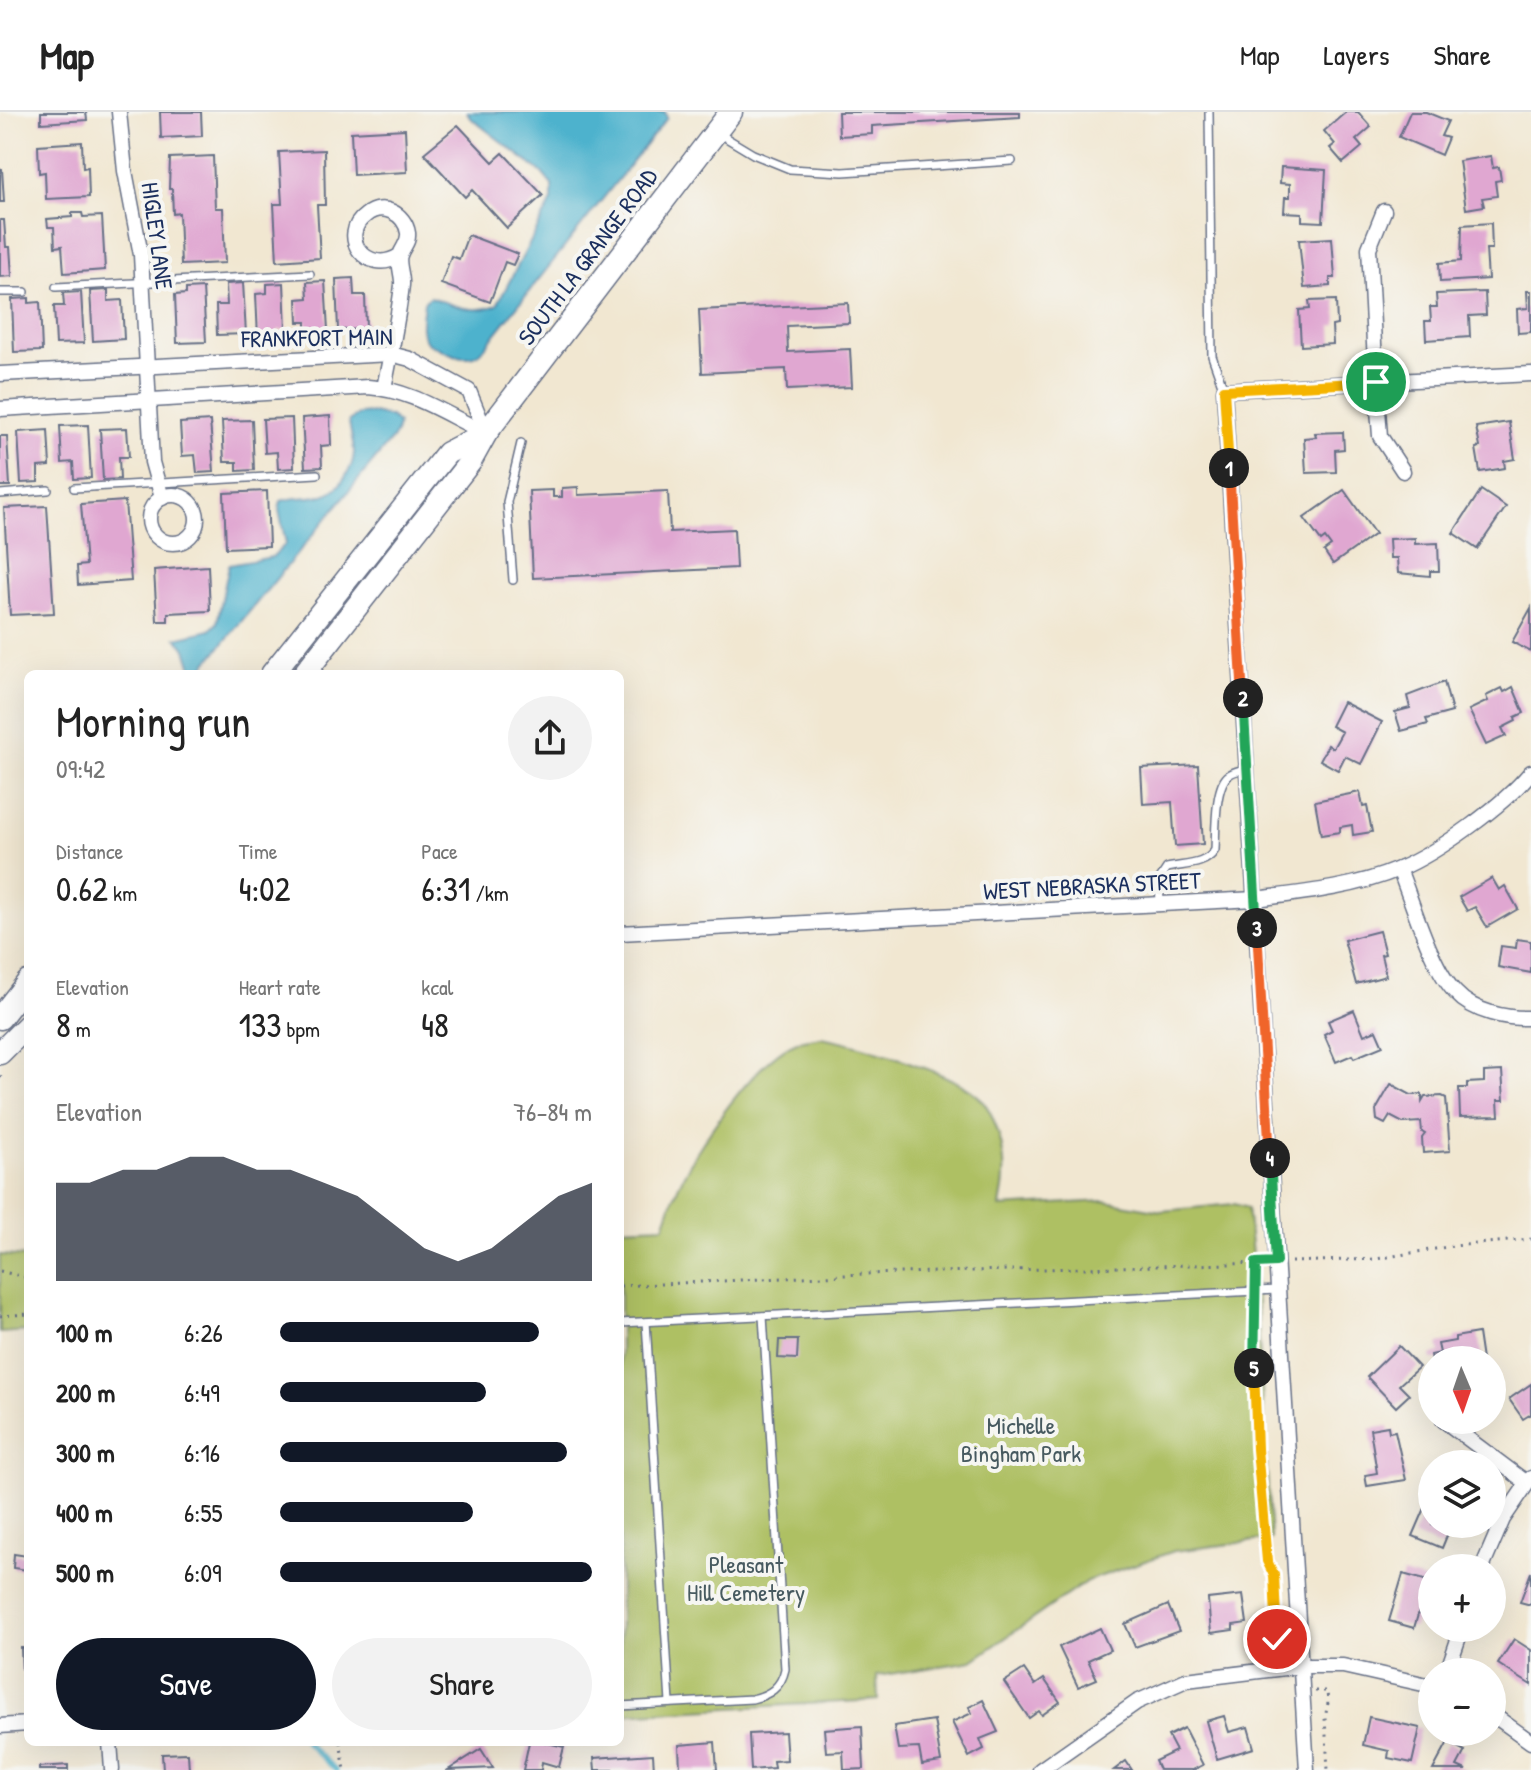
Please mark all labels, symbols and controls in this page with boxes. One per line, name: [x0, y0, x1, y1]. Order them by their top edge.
text: Map: [40, 29, 94, 81]
text: Map: [1240, 36, 1280, 74]
text: Layers: [1324, 36, 1389, 74]
text: Share: [1433, 36, 1491, 74]
street label: SOUTH LA GRANGE ROAD: [510, 161, 665, 351]
street label: HIGLEY LANE: [135, 180, 181, 292]
street label: FRANKFORT MAIN: [240, 320, 393, 354]
pin: [1342, 348, 1410, 416]
icon: arrive: [1354, 360, 1398, 404]
pin: 1: [1209, 448, 1249, 488]
text: 1: [1225, 453, 1233, 483]
pin: 2: [1223, 678, 1263, 718]
text: 2: [1238, 683, 1248, 713]
text: Morning run: [56, 691, 251, 751]
button: share: [508, 696, 592, 780]
text: 09:42: [56, 751, 105, 786]
text: Distance: [56, 836, 123, 866]
text: Time: [239, 836, 278, 866]
text: Pace: [421, 836, 458, 866]
street label: WEST NEBRASKA STREET: [982, 863, 1202, 907]
text: 0.62: [56, 866, 108, 912]
text: 4:02: [239, 866, 290, 912]
text: 6:31: [421, 866, 470, 912]
text: km: [108, 878, 137, 908]
text: /km: [470, 878, 509, 908]
pin: 3: [1237, 908, 1277, 948]
text: 3: [1252, 913, 1262, 943]
text: Elevation: [56, 972, 129, 1002]
text: Heart rate: [239, 972, 321, 1002]
text: kcal: [421, 972, 453, 1002]
text: 8: [56, 1002, 71, 1048]
text: 133: [239, 1002, 281, 1048]
text: 48: [421, 1002, 449, 1048]
text: m: [71, 1014, 91, 1044]
text: bpm: [281, 1014, 320, 1044]
text: Elevation: [56, 1094, 142, 1129]
text: 76–84 m: [513, 1094, 592, 1129]
pin: 4: [1250, 1138, 1290, 1178]
text: 4: [1266, 1143, 1274, 1173]
text: 100 m: [56, 1315, 112, 1350]
text: 6:26: [184, 1315, 223, 1350]
north arrow: [1418, 1346, 1506, 1434]
map controls: [1418, 1346, 1506, 1746]
pin: 5: [1234, 1348, 1274, 1388]
text: 5: [1249, 1353, 1259, 1383]
text: 200 m: [56, 1375, 115, 1410]
text: 6:49: [184, 1375, 220, 1410]
park label: Michelle Bingham Park: [961, 1409, 1081, 1469]
text: 300 m: [56, 1435, 115, 1470]
text: 6:16: [184, 1435, 220, 1470]
button: layers: [1418, 1450, 1506, 1538]
text: 400 m: [56, 1495, 113, 1530]
text: 6:55: [184, 1495, 222, 1530]
park label: Pleasant Hill Cemetery: [687, 1548, 805, 1608]
button: +: [1418, 1554, 1506, 1642]
text: 500 m: [56, 1555, 114, 1590]
text: 6:09: [184, 1555, 222, 1590]
pin: [1243, 1605, 1311, 1673]
icon: check: [1255, 1617, 1299, 1661]
button: Save: [56, 1638, 316, 1730]
button: Share: [332, 1638, 592, 1730]
button: −: [1418, 1658, 1506, 1746]

